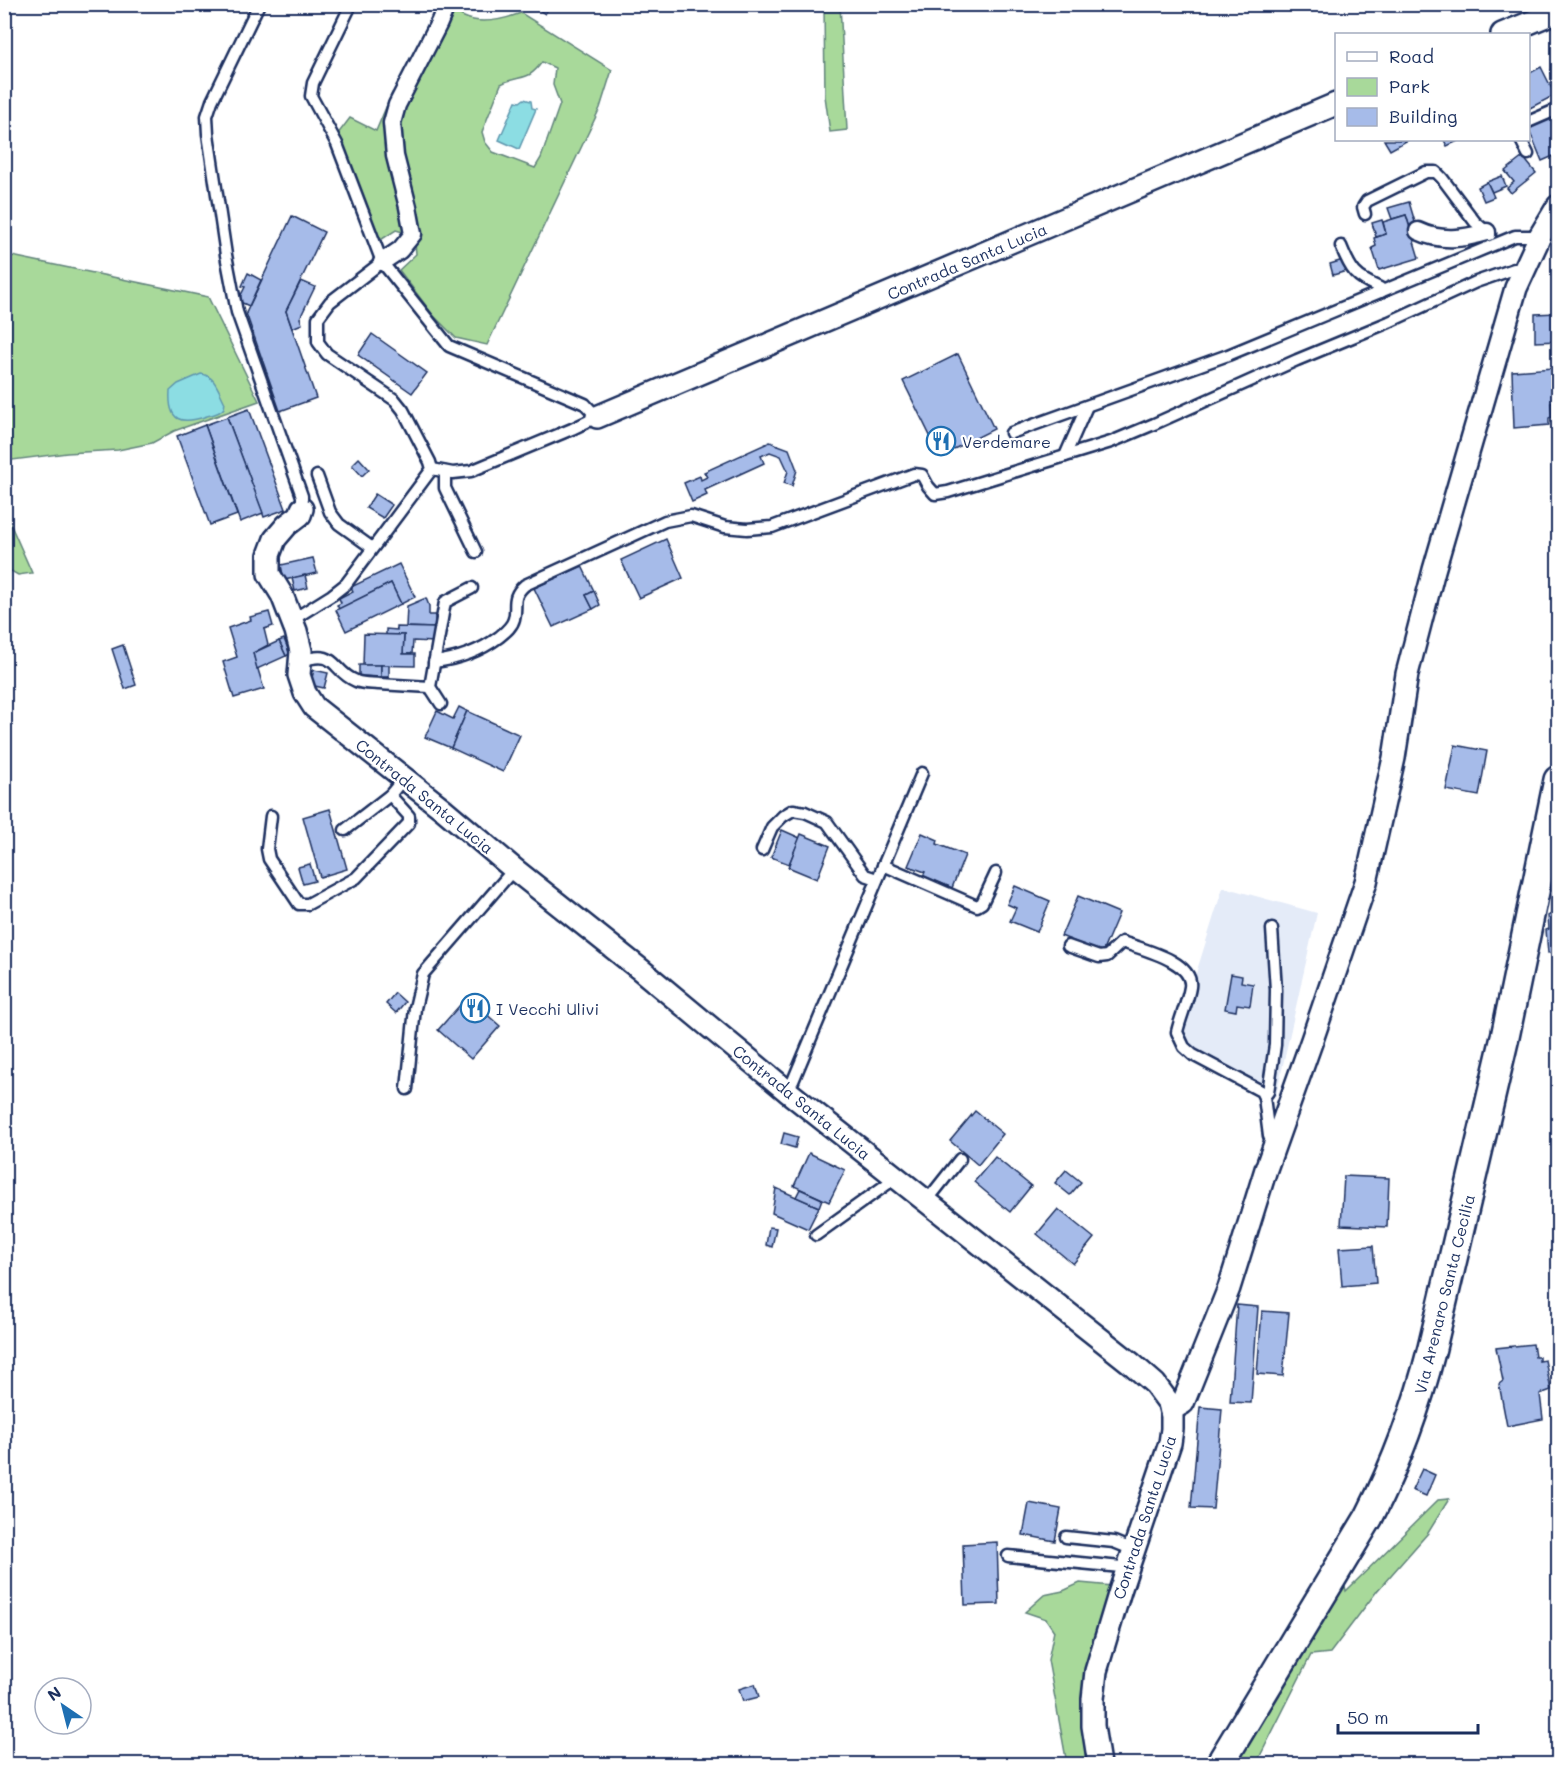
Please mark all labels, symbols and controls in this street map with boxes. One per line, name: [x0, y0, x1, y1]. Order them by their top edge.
legend: [1335, 33, 1530, 141]
text: Road: [1389, 44, 1434, 68]
text: Park: [1389, 74, 1430, 98]
text: Building: [1389, 104, 1457, 128]
street label: Contrada Santa Lucia: [884, 218, 1050, 304]
restaurant icon: Verdemare: [925, 425, 957, 457]
place label: Verdemare: [962, 431, 1051, 452]
street label: Contrada Santa Lucia: [352, 734, 498, 858]
restaurant icon: I Vecchi Ulivi: [459, 992, 491, 1024]
place label: I Vecchi Ulivi: [496, 998, 599, 1019]
street label: Contrada Santa Lucia: [729, 1040, 875, 1164]
street label: Via Arenaro Santa Cecilia: [1409, 1192, 1479, 1396]
street label: Contrada Santa Lucia: [1108, 1432, 1180, 1602]
north arrow: [33, 1676, 93, 1736]
text: N: [43, 1681, 65, 1705]
scale bar: [1338, 1697, 1478, 1735]
text: 50 m: [1347, 1705, 1389, 1729]

